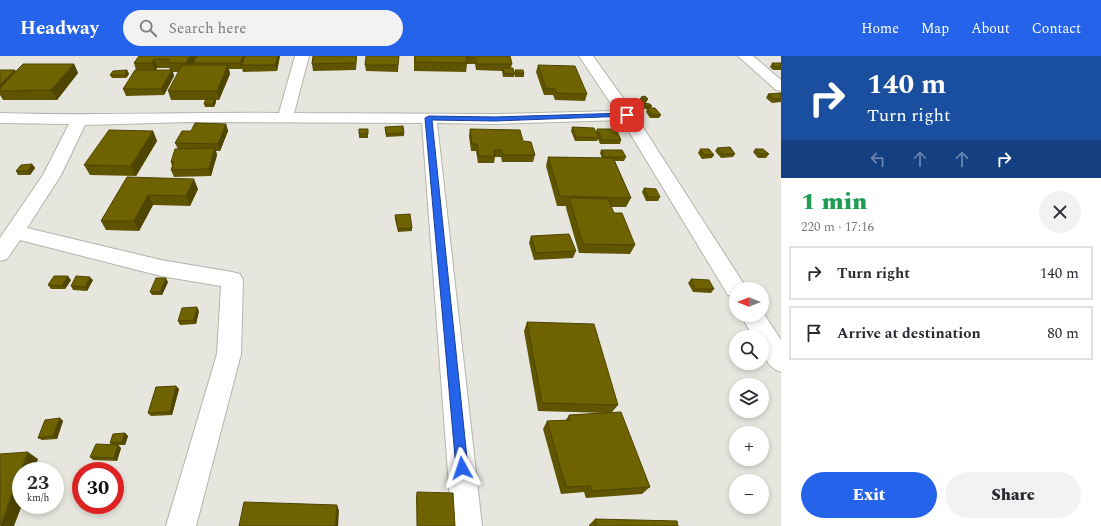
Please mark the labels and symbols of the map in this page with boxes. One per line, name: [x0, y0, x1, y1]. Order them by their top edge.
pin: [610, 98, 644, 132]
north arrow: [729, 282, 769, 322]
position arrow: [441, 447, 483, 489]
speed limit sign: 30: [72, 462, 124, 514]

